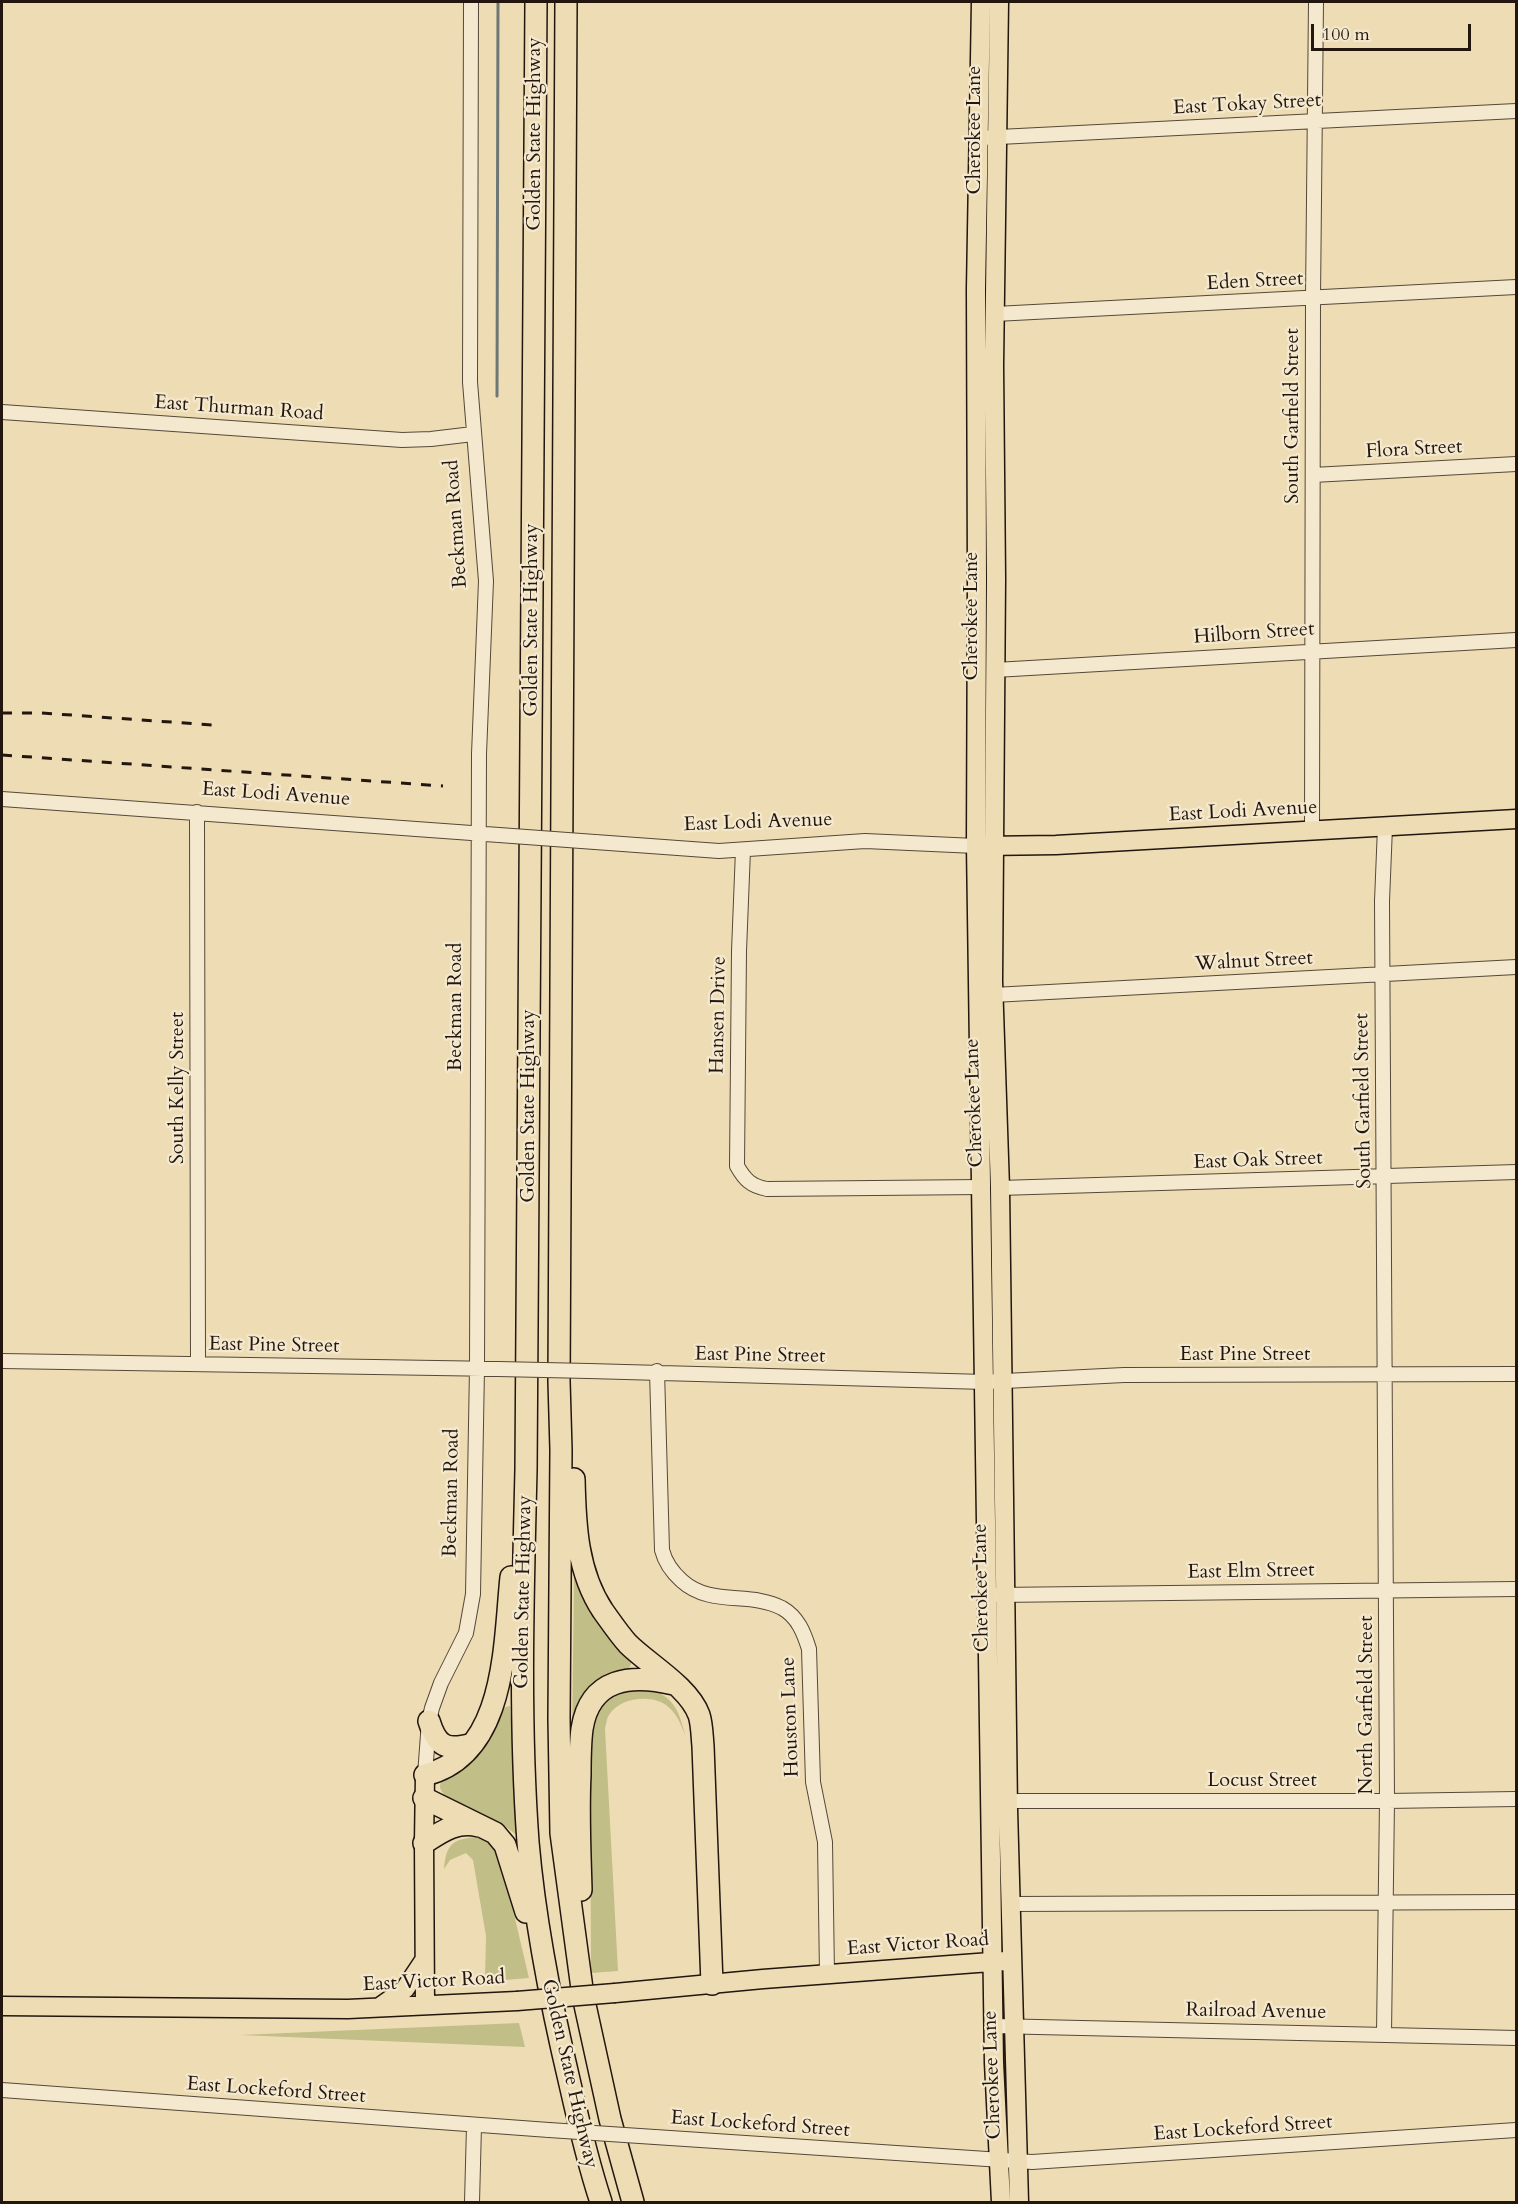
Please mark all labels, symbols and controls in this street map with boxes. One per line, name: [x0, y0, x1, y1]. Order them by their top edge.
scale bar: [1314, 12, 1474, 50]
text: 100 m: [1322, 22, 1370, 47]
street label: Golden State Highway: [523, 37, 547, 231]
street label: Cherokee Lane: [963, 66, 987, 194]
street label: East Tokay Street: [1172, 89, 1322, 121]
street label: Eden Street: [1206, 267, 1304, 297]
street label: South Garfield Street: [1281, 328, 1305, 504]
street label: East Thurman Road: [154, 391, 324, 427]
street label: Flora Street: [1365, 435, 1463, 465]
street label: Beckman Road: [441, 459, 473, 589]
street label: Golden State Highway: [520, 523, 544, 717]
street label: Cherokee Lane: [960, 552, 984, 680]
street label: Hilborn Street: [1193, 618, 1315, 650]
street label: East Lodi Avenue: [201, 778, 351, 812]
street label: East Lodi Avenue: [1168, 796, 1318, 828]
street label: East Lodi Avenue: [683, 808, 833, 838]
street label: Beckman Road: [444, 943, 468, 1071]
street label: Walnut Street: [1194, 947, 1314, 977]
street label: Hansen Drive: [706, 956, 732, 1074]
street label: Golden State Highway: [517, 1009, 541, 1203]
street label: South Kelly Street: [166, 1012, 190, 1164]
street label: South Garfield Street: [1350, 1013, 1378, 1189]
street label: Cherokee Lane: [961, 1038, 989, 1168]
street label: East Oak Street: [1193, 1147, 1323, 1175]
street label: East Pine Street: [208, 1333, 340, 1359]
street label: East Pine Street: [694, 1343, 826, 1369]
street label: East Pine Street: [1180, 1343, 1310, 1367]
street label: Beckman Road: [439, 1428, 465, 1558]
street label: Golden State Highway: [510, 1495, 538, 1689]
street label: Cherokee Lane: [969, 1523, 995, 1653]
street label: East Elm Street: [1187, 1559, 1315, 1585]
street label: North Garfield Street: [1355, 1615, 1379, 1795]
street label: Houston Lane: [777, 1656, 805, 1778]
street label: Locust Street: [1207, 1769, 1317, 1793]
street label: East Victor Road: [846, 1928, 990, 1962]
street label: East Victor Road: [362, 1966, 506, 1998]
street label: Golden State Highway: [536, 1977, 602, 2171]
street label: Railroad Avenue: [1185, 1999, 1327, 2025]
street label: Cherokee Lane: [979, 2010, 1007, 2140]
street label: East Lockeford Street: [186, 2073, 366, 2109]
street label: East Lockeford Street: [670, 2107, 850, 2143]
street label: East Lockeford Street: [1153, 2111, 1333, 2147]

